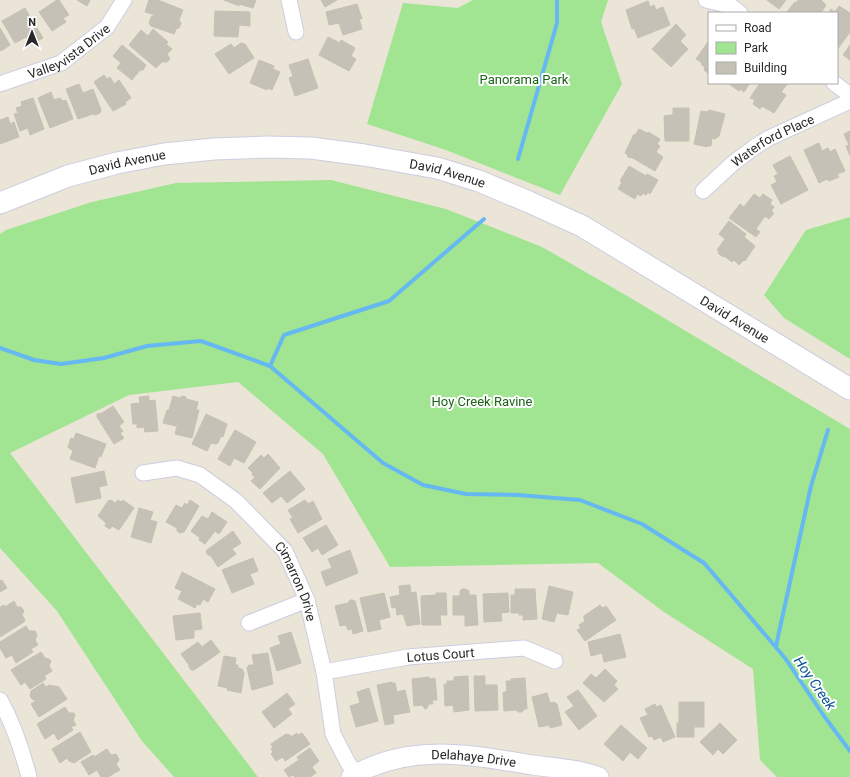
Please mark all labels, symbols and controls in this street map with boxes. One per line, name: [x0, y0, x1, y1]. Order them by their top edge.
north arrow: [12, 12, 52, 52]
legend: [708, 12, 838, 84]
text: N: [28, 16, 36, 29]
street label: Valleyvista Drive: [26, 21, 113, 82]
text: Road: [744, 21, 772, 35]
text: Park: [744, 41, 769, 55]
text: Building: [744, 61, 787, 75]
park label: Panorama Park: [480, 72, 569, 87]
street label: Waterford Place: [728, 111, 817, 170]
street label: David Avenue: [87, 147, 167, 178]
street label: David Avenue: [408, 156, 488, 191]
street label: David Avenue: [697, 293, 772, 346]
park label: Hoy Creek Ravine: [432, 394, 533, 409]
street label: Cimarron Drive: [272, 538, 319, 623]
street label: Lotus Court: [406, 645, 475, 665]
water label: Hoy Creek: [791, 653, 840, 714]
street label: Delahaye Drive: [431, 747, 517, 770]

